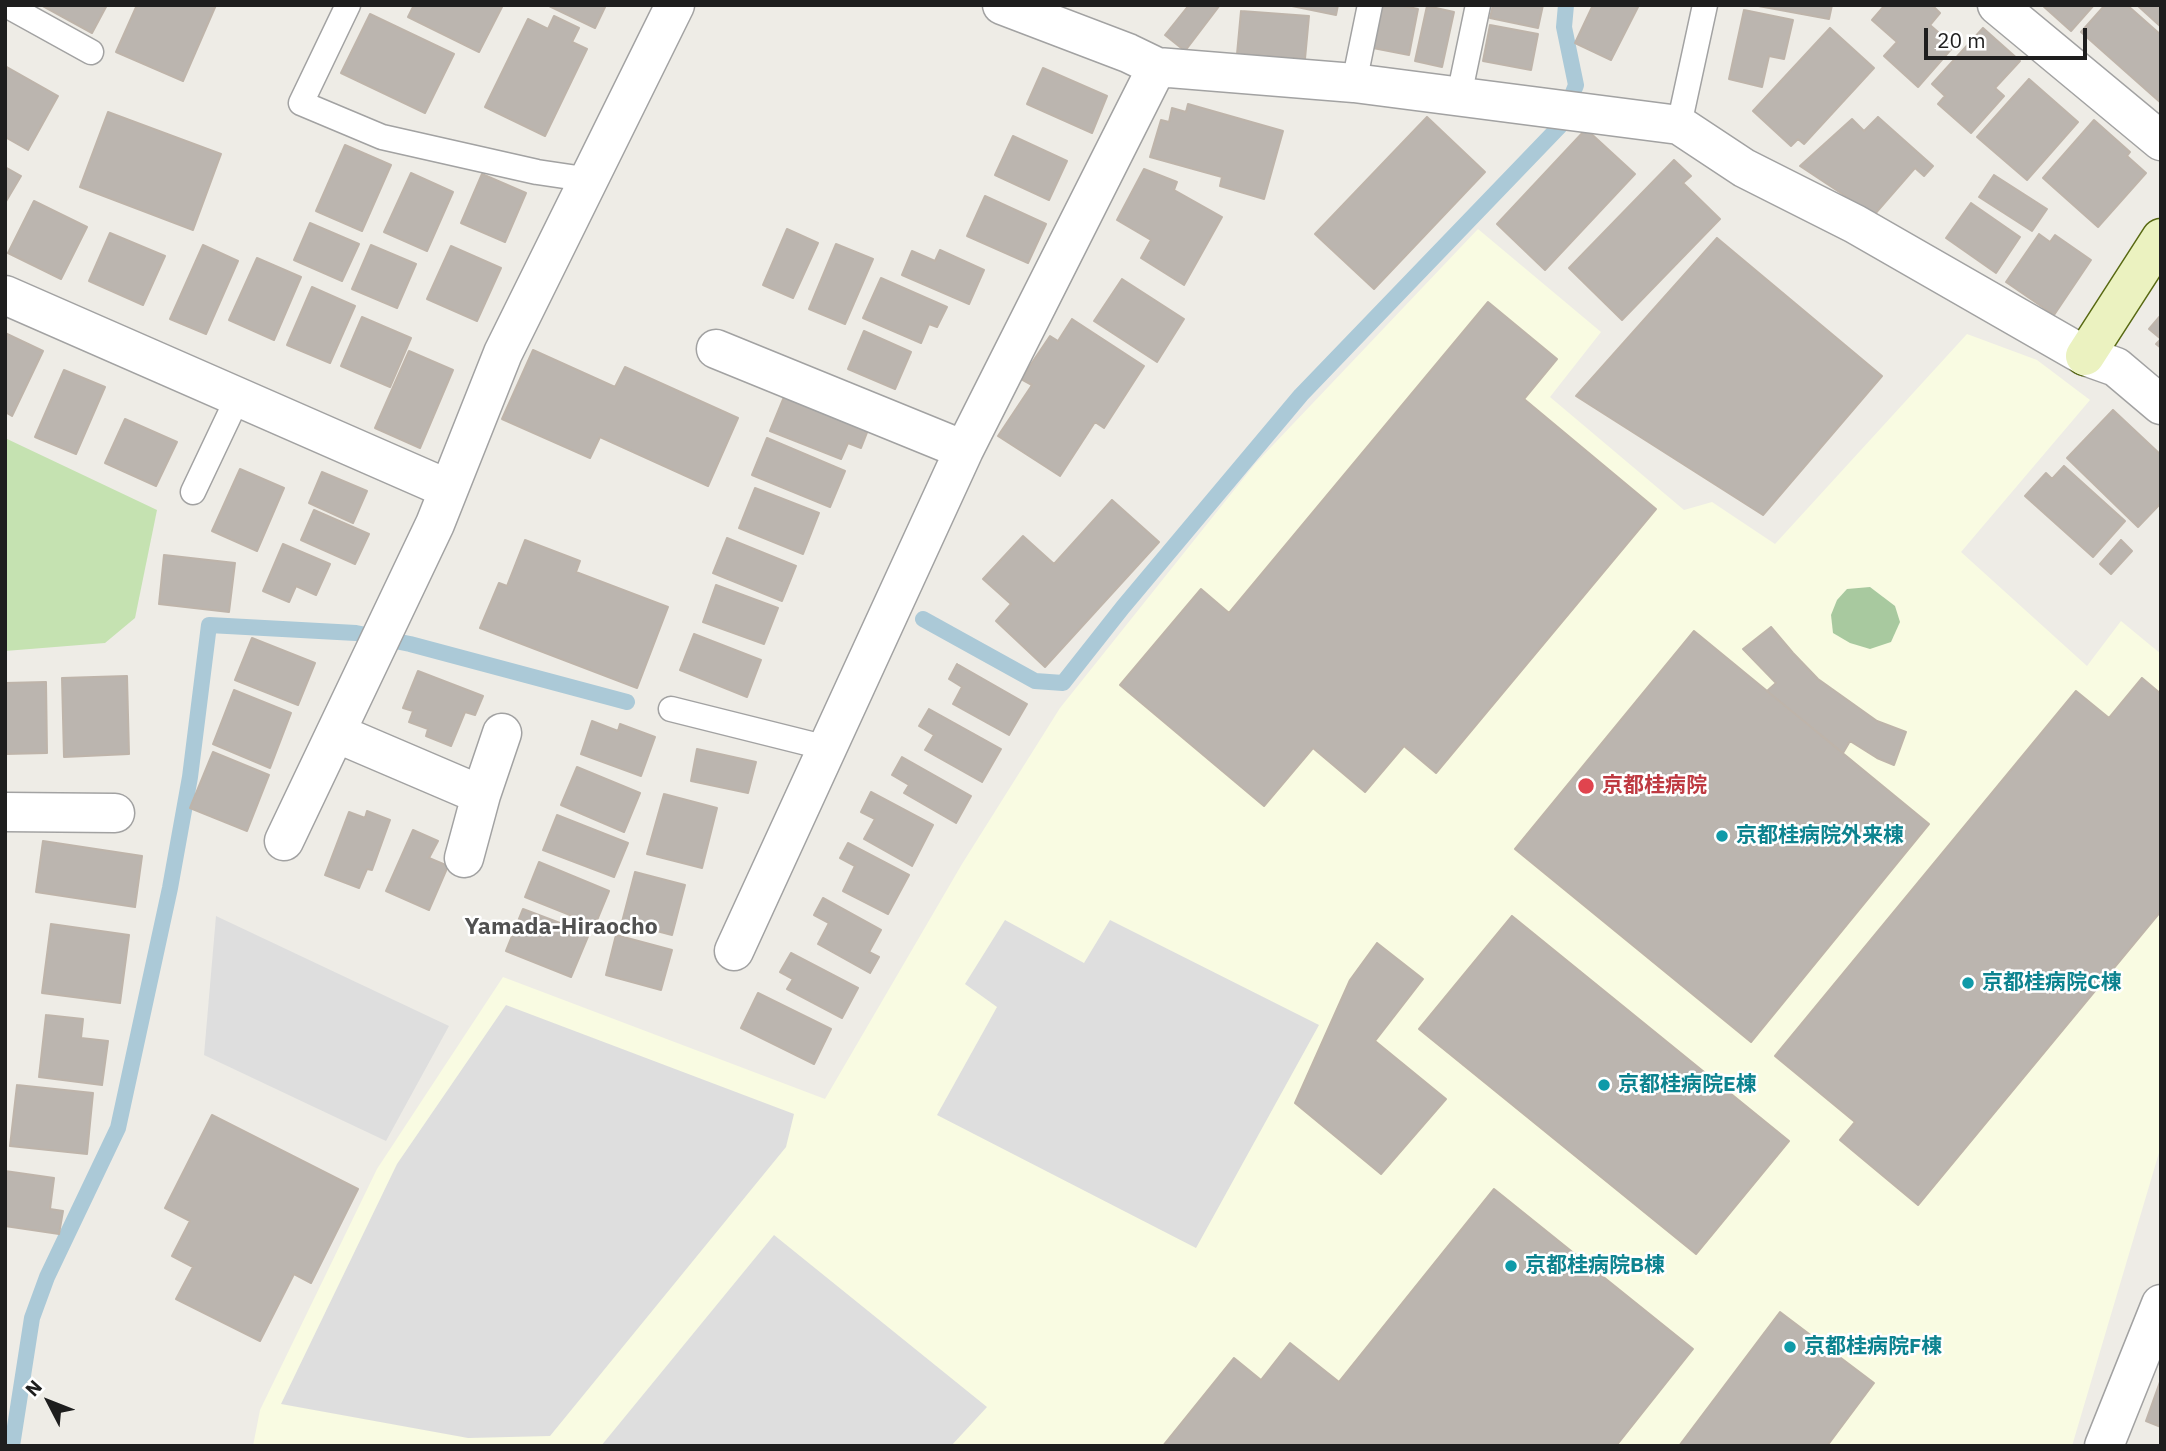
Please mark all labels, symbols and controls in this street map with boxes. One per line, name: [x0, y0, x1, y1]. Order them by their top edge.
scale bar: [1928, 14, 2091, 58]
text: 20 m: [1937, 26, 1986, 54]
place label: 京都桂病院: [1602, 773, 1707, 799]
marker: 京都桂病院: [1576, 776, 1596, 796]
place label: 京都桂病院外来棟: [1736, 823, 1904, 849]
marker: 京都桂病院外来棟: [1714, 828, 1730, 844]
district label: Yamada-Hiraocho: [464, 913, 658, 941]
place label: 京都桂病院C棟: [1982, 970, 2122, 996]
marker: 京都桂病院C棟: [1960, 975, 1976, 991]
place label: 京都桂病院E棟: [1618, 1072, 1757, 1098]
marker: 京都桂病院E棟: [1596, 1077, 1612, 1093]
place label: 京都桂病院B棟: [1525, 1253, 1665, 1279]
marker: 京都桂病院B棟: [1503, 1258, 1519, 1274]
place label: 京都桂病院F棟: [1804, 1334, 1942, 1360]
marker: 京都桂病院F棟: [1782, 1339, 1798, 1355]
north arrow: [14, 1367, 84, 1437]
text: N: [20, 1375, 47, 1401]

